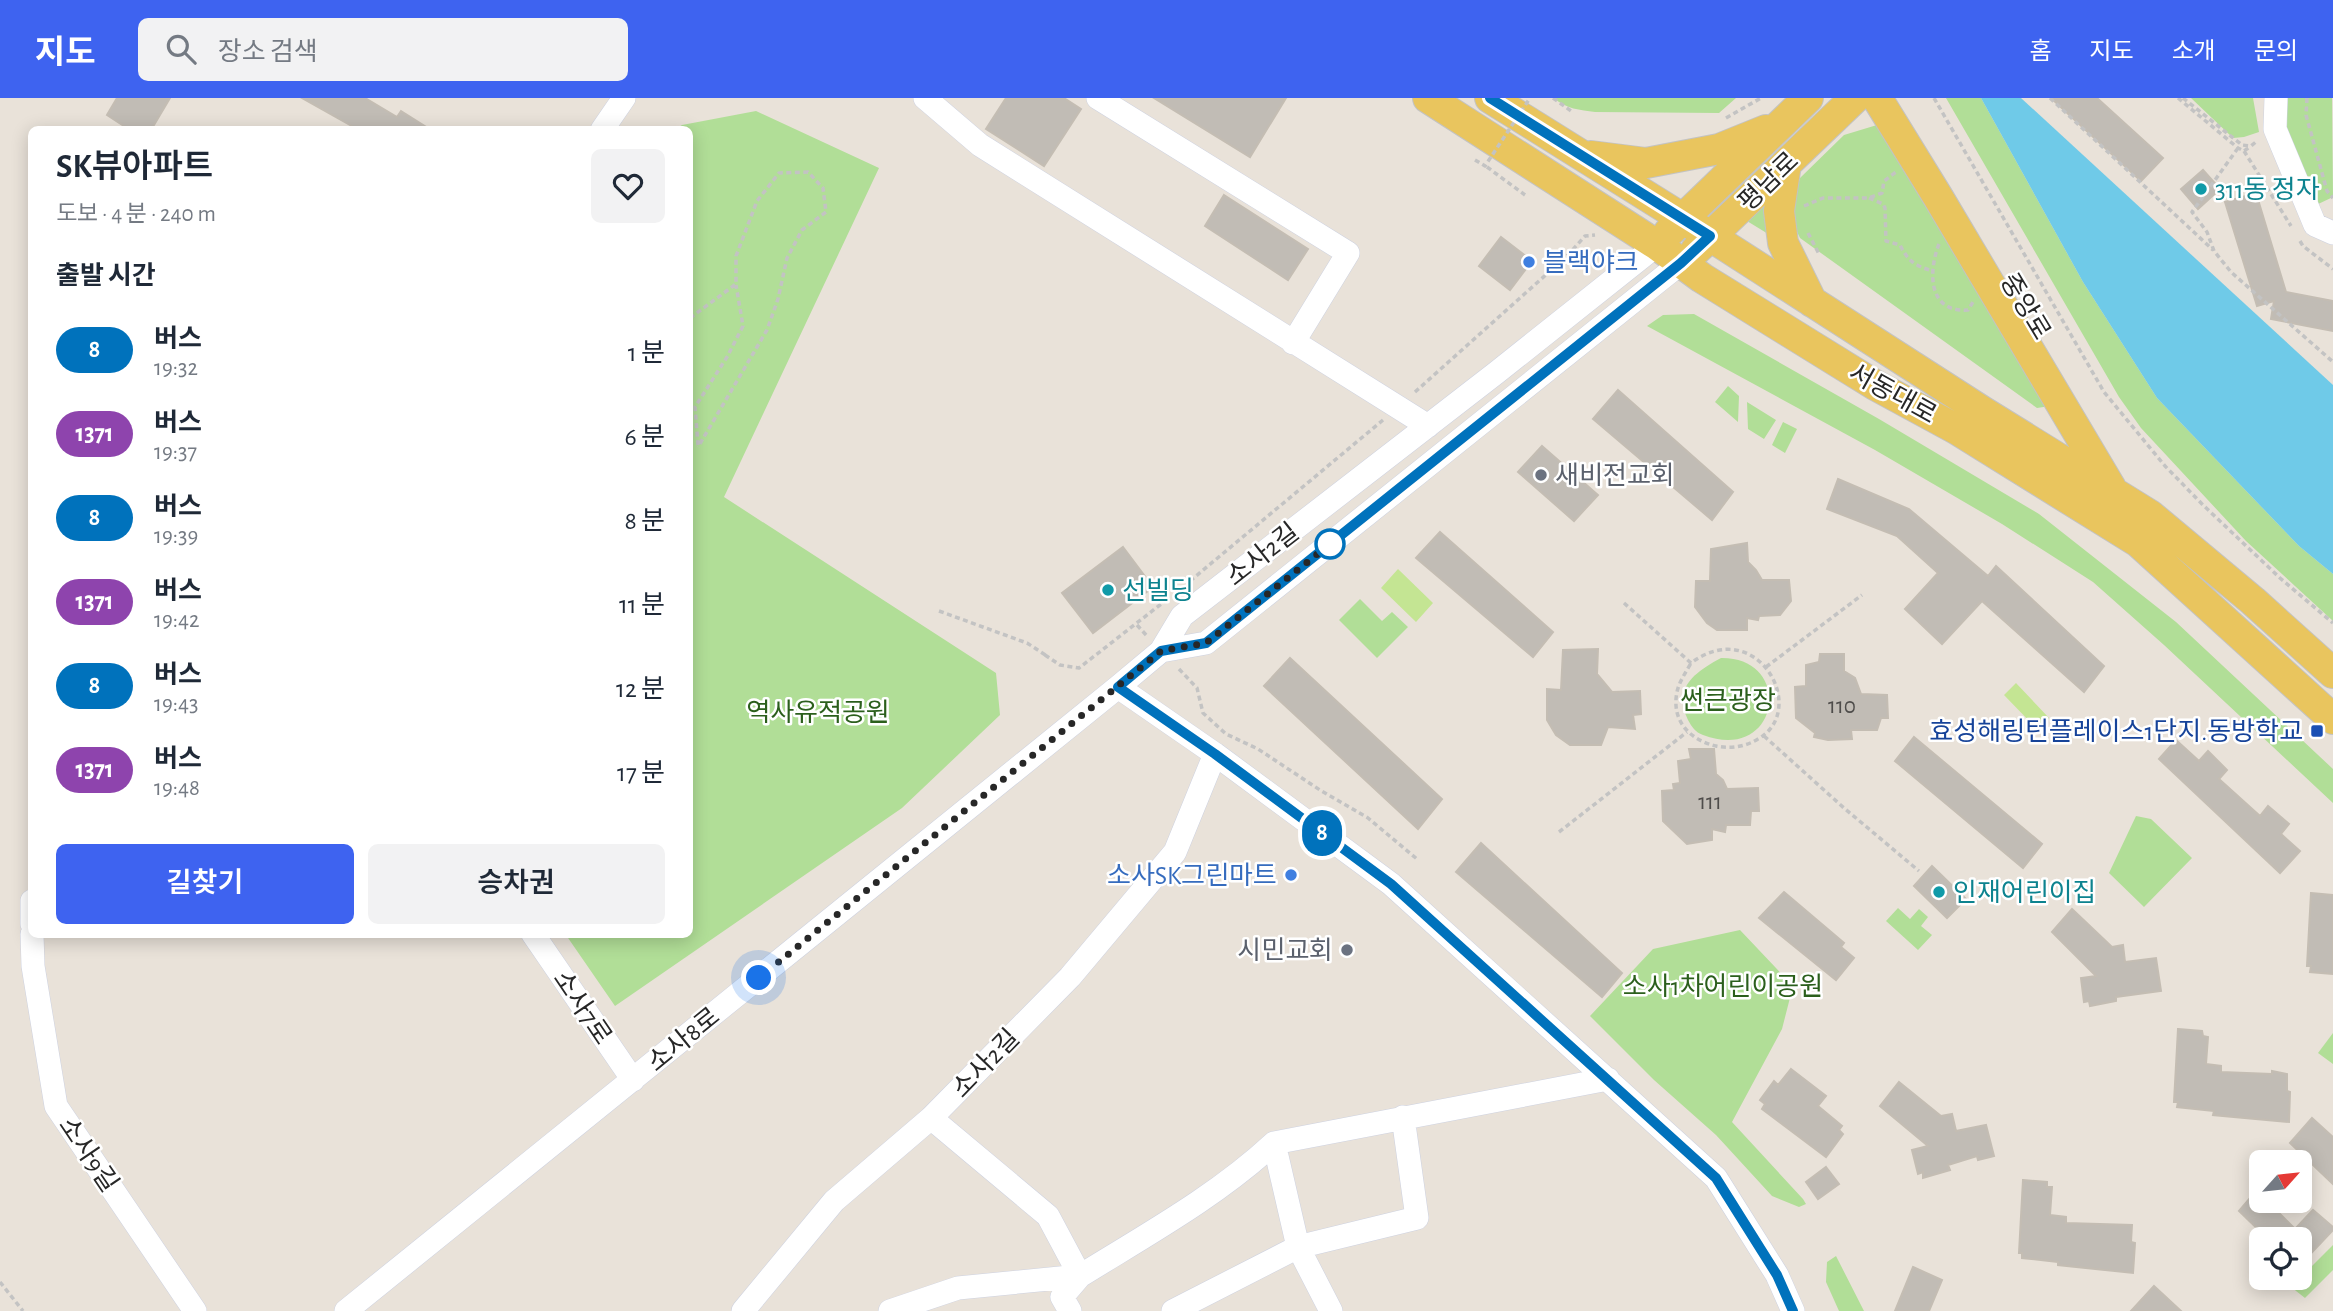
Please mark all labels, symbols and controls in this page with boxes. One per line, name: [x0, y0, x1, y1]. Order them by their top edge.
search box: [138, 18, 628, 81]
icon: search: [162, 30, 200, 68]
text: 지도: [35, 37, 96, 70]
text: 장소 검색: [218, 39, 318, 65]
text: 홈: [2029, 40, 2051, 64]
text: 지도: [2089, 40, 2134, 64]
text: 소개: [2172, 40, 2216, 64]
text: 문의: [2254, 40, 2298, 64]
street label: 평남로: [1733, 147, 1804, 216]
button: heart: [591, 149, 665, 223]
text: SK뷰아파트: [56, 151, 213, 184]
place label: 311동 정자: [2215, 176, 2320, 203]
marker: 311동 정자: [2193, 181, 2209, 197]
text: 도보 · 4 분 · 240 m: [56, 203, 216, 226]
place label: 블랙야크: [1543, 249, 1639, 276]
marker: 블랙야크: [1521, 254, 1537, 270]
text: 출발 시간: [56, 263, 156, 289]
street label: 중앙로: [1996, 269, 2056, 344]
text: 버스: [154, 326, 202, 352]
text: 8: [89, 338, 100, 362]
text: 1 분: [628, 340, 665, 366]
text: 19:32: [154, 357, 198, 380]
street label: 서동대로: [1844, 358, 1941, 428]
text: 버스: [154, 410, 202, 436]
text: 1371: [76, 422, 114, 446]
text: 6 분: [625, 424, 665, 450]
text: 19:37: [154, 441, 197, 464]
place label: 새비전교회: [1555, 462, 1675, 489]
marker: 새비전교회: [1533, 467, 1549, 483]
text: 버스: [154, 494, 202, 520]
text: 8: [89, 506, 100, 530]
text: 8 분: [624, 508, 665, 534]
street label: 소사2길: [1221, 518, 1304, 591]
text: 19:39: [154, 525, 198, 548]
unlabelled marker: [1315, 529, 1345, 559]
place label: 선빌딩: [1122, 577, 1194, 604]
text: 버스: [154, 578, 202, 604]
marker: 선빌딩: [1100, 582, 1116, 598]
text: 1371: [76, 590, 114, 614]
text: 11 분: [619, 592, 665, 618]
text: 19:42: [154, 609, 200, 632]
text: 버스: [154, 662, 202, 688]
text: 8: [89, 674, 100, 698]
text: 12 분: [616, 676, 665, 702]
park label: 썬큰광장: [1680, 687, 1776, 714]
text: 19:43: [154, 693, 199, 716]
house number: 110: [1828, 695, 1856, 718]
park label: 역사유적공원: [746, 699, 890, 726]
place label: 효성해링턴플레이스1단지.동방학교: [1929, 718, 2303, 745]
marker: 효성해링턴플레이스1단지.동방학교: [2309, 723, 2325, 739]
text: 버스: [154, 746, 202, 772]
text: 1371: [76, 758, 114, 782]
text: 17 분: [617, 760, 665, 786]
text: 19:48: [154, 777, 200, 800]
house number: 111: [1698, 791, 1722, 814]
line badge: 8: [1299, 810, 1345, 856]
text: 8: [1316, 821, 1328, 845]
button: 길찾기: [56, 844, 354, 924]
button: 승차권: [368, 844, 665, 924]
place label: 소사SK그린마트: [1107, 862, 1277, 889]
marker: 소사SK그린마트: [1283, 867, 1299, 883]
place label: 인재어린이집: [1953, 879, 2097, 906]
marker: 인재어린이집: [1931, 884, 1947, 900]
place label: 시민교회: [1237, 937, 1333, 964]
marker: 시민교회: [1339, 942, 1355, 958]
your location: [741, 960, 776, 995]
street label: 소사7로: [548, 965, 617, 1049]
park label: 소사1차어린이공원: [1623, 973, 1823, 1000]
street label: 소사8로: [642, 1002, 724, 1076]
street label: 소사2길: [947, 1024, 1024, 1103]
street label: 소사9길: [54, 1112, 123, 1197]
north arrow: [2249, 1150, 2312, 1213]
map controls: [2249, 1150, 2312, 1290]
button: locate: [2249, 1227, 2312, 1290]

